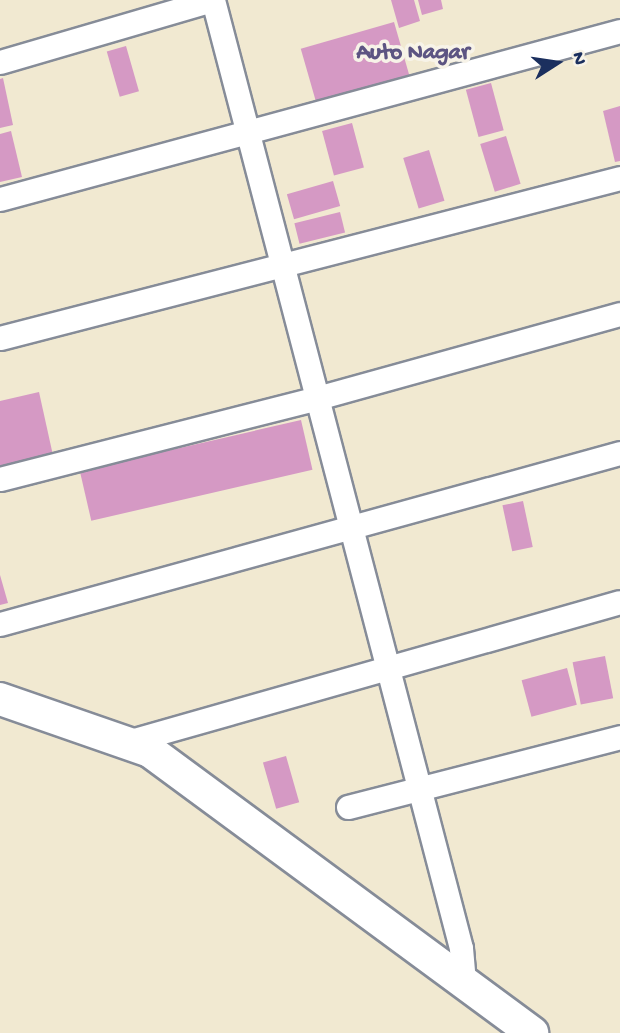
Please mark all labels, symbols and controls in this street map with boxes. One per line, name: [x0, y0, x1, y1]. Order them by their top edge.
north arrow: [522, 28, 592, 98]
district label: Auto Nagar: [357, 40, 469, 68]
text: N: [565, 50, 591, 67]

